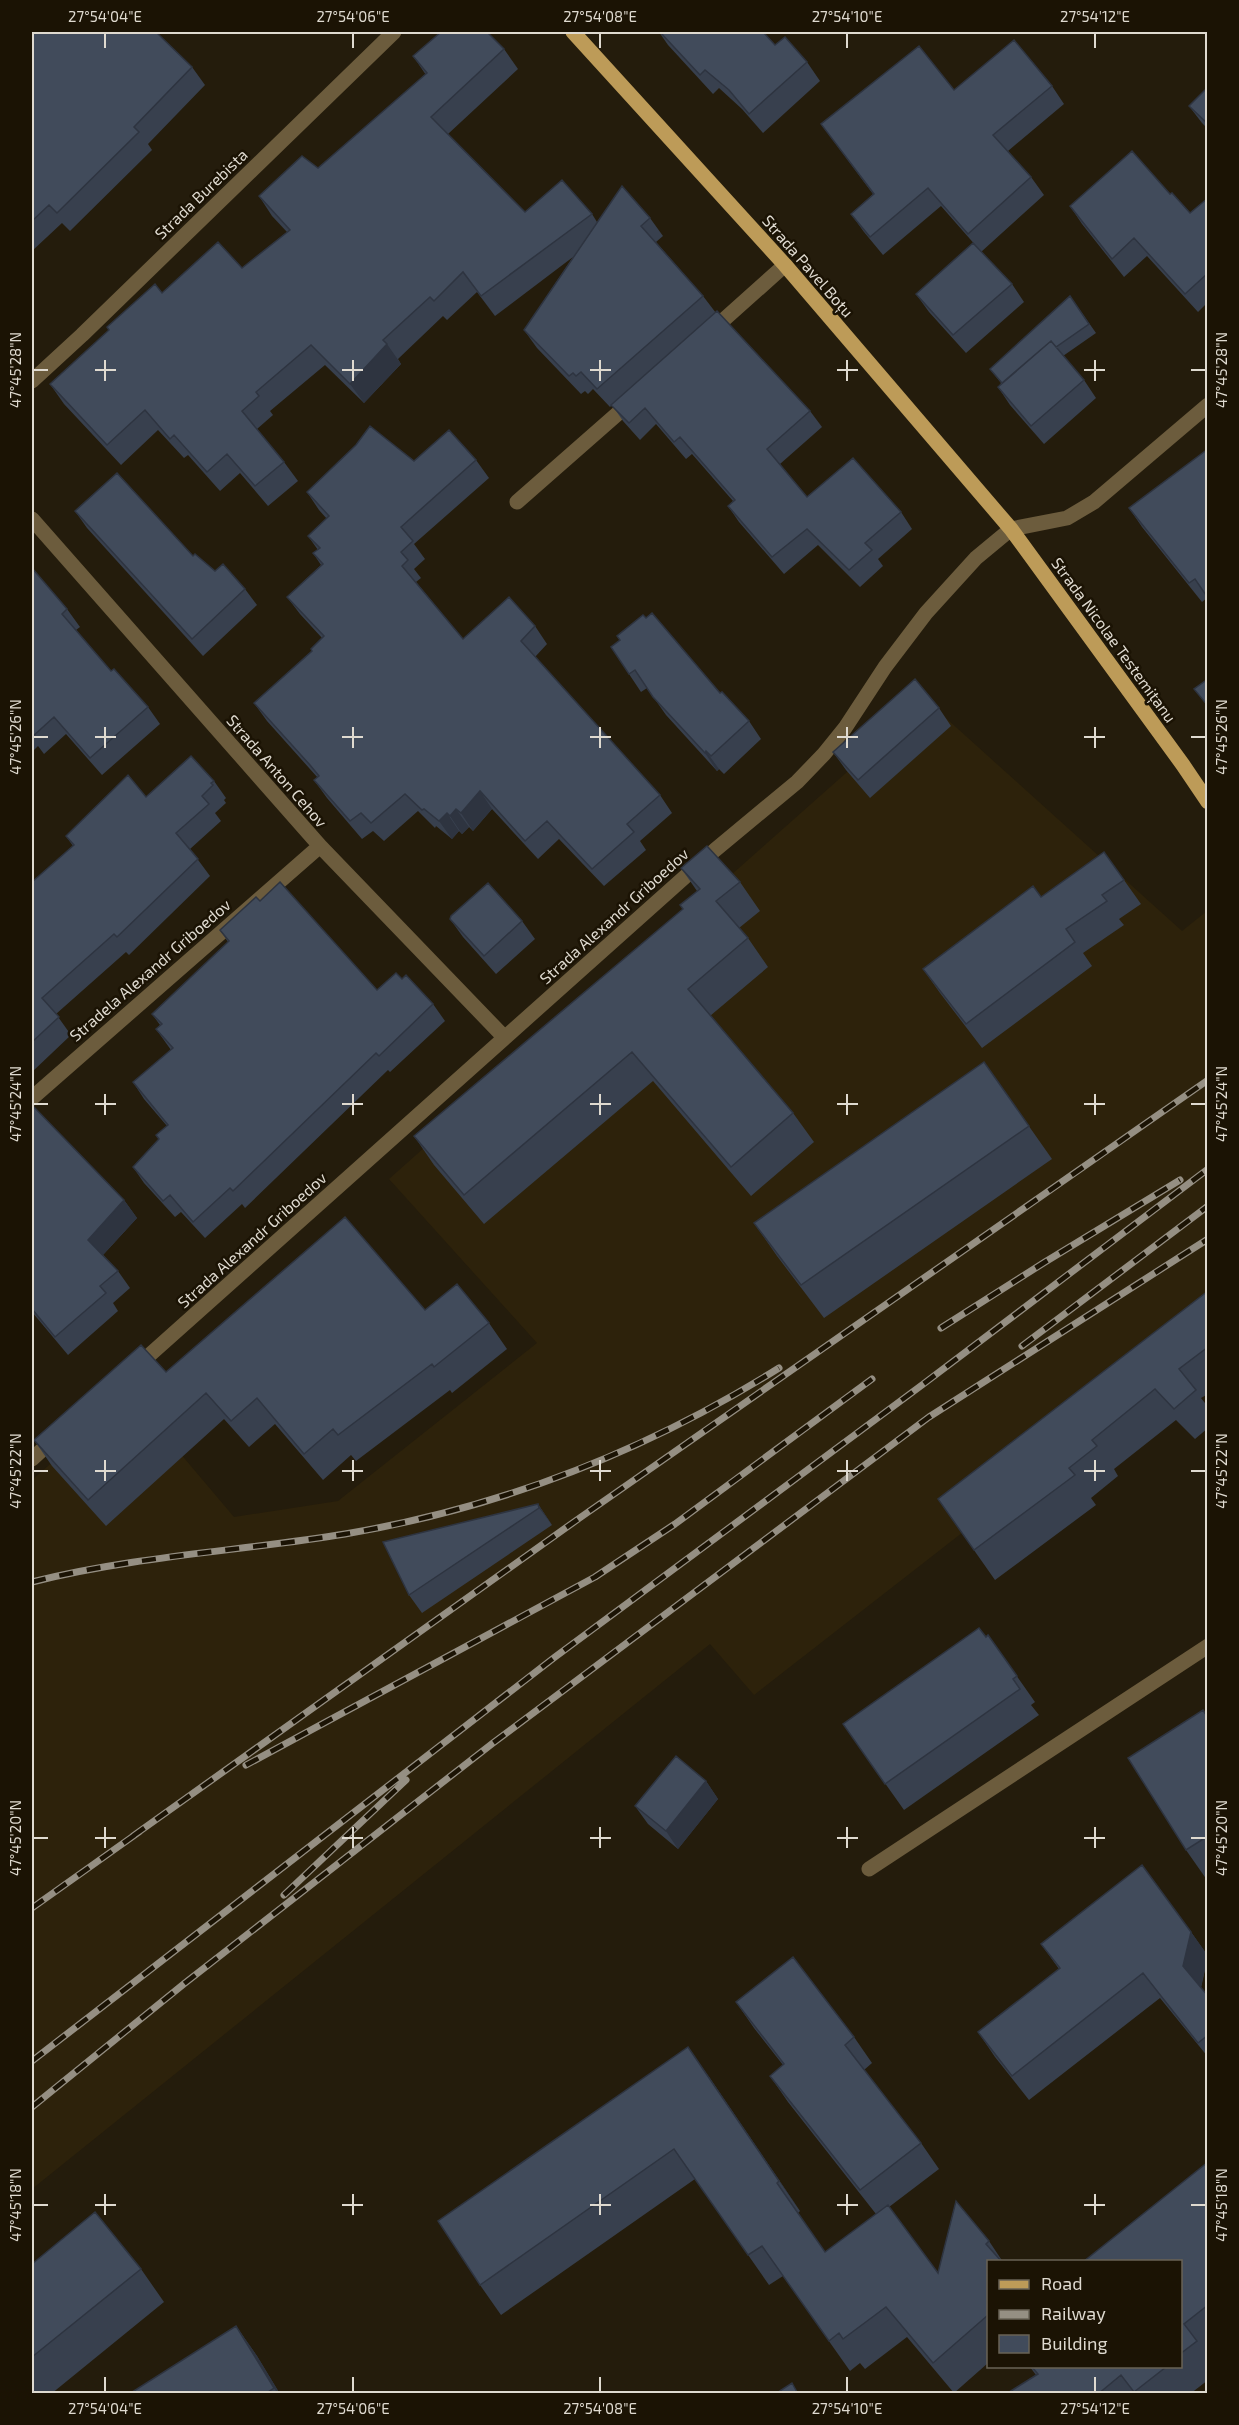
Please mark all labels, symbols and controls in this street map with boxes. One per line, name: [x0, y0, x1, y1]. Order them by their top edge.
text: 27°54'04"E: [68, 7, 142, 25]
text: 27°54'06"E: [316, 7, 390, 25]
text: 27°54'08"E: [563, 7, 637, 25]
text: 27°54'10"E: [812, 7, 882, 25]
text: 27°54'12"E: [1060, 7, 1130, 25]
street label: Strada Burebista: [150, 145, 251, 243]
street label: Strada Pavel Boțu: [757, 211, 858, 322]
text: 47°45'28"N: [6, 332, 24, 408]
text: 47°45'28"N: [1212, 332, 1230, 408]
street label: Strada Nicolae Testemițanu: [1047, 554, 1181, 727]
text: 47°45'26"N: [6, 699, 24, 775]
text: 47°45'26"N: [1212, 699, 1230, 775]
street label: Strada Anton Cehov: [223, 710, 332, 831]
street label: Strada Alexandr Griboedov: [535, 843, 692, 988]
street label: Stradela Alexandr Griboedov: [65, 894, 234, 1045]
text: 47°45'24"N: [6, 1066, 24, 1142]
text: 47°45'24"N: [1212, 1066, 1230, 1142]
street label: Strada Alexandr Griboedov: [173, 1167, 330, 1312]
text: 47°45'22"N: [6, 1433, 24, 1509]
text: 47°45'22"N: [1212, 1433, 1230, 1509]
text: 47°45'20"N: [6, 1800, 24, 1876]
text: 47°45'20"N: [1212, 1800, 1230, 1876]
text: 47°45'18"N: [6, 2168, 24, 2242]
text: 47°45'18"N: [1212, 2168, 1230, 2242]
legend: [987, 2260, 1182, 2368]
text: Road: [1041, 2272, 1082, 2294]
text: Railway: [1041, 2302, 1106, 2324]
text: Building: [1041, 2332, 1108, 2354]
text: 27°54'04"E: [68, 2399, 142, 2417]
text: 27°54'06"E: [316, 2399, 390, 2417]
text: 27°54'08"E: [563, 2399, 637, 2417]
text: 27°54'10"E: [812, 2399, 882, 2417]
text: 27°54'12"E: [1060, 2399, 1130, 2417]

